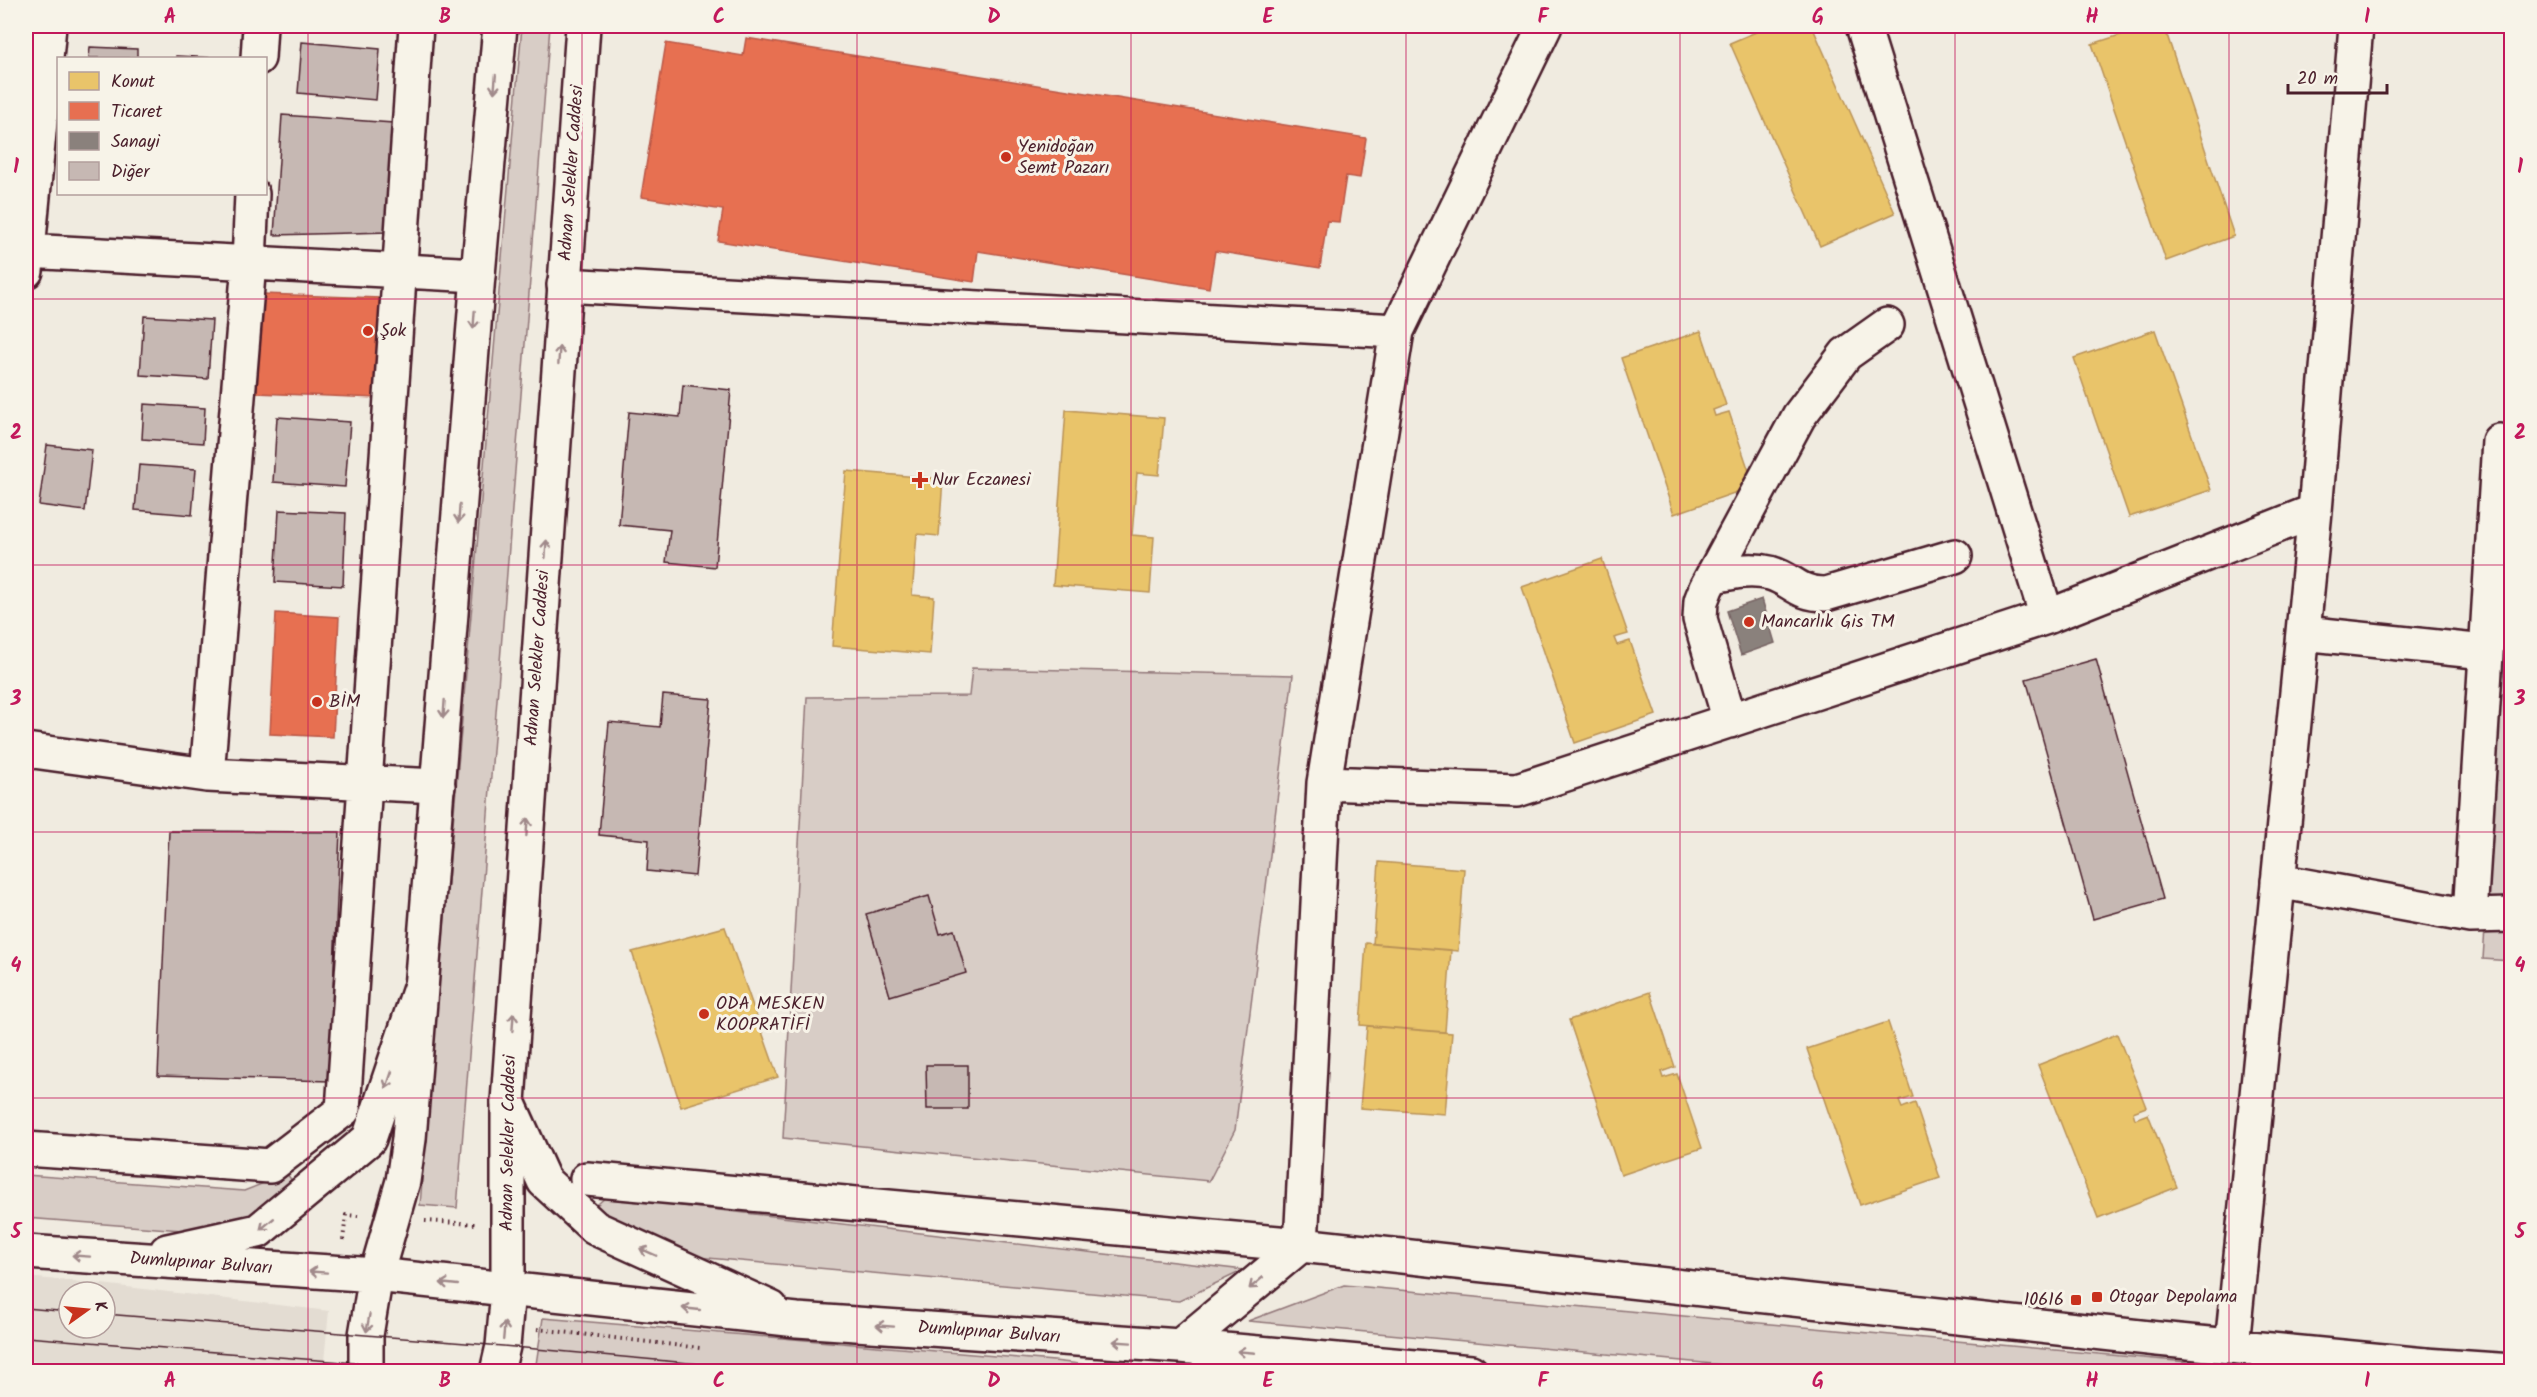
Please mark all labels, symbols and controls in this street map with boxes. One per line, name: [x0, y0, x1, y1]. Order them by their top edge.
text: A: [164, 2, 176, 34]
text: B: [439, 2, 451, 34]
text: C: [713, 2, 725, 34]
text: D: [987, 2, 1001, 34]
text: E: [1262, 2, 1274, 34]
text: F: [1538, 2, 1550, 34]
text: G: [1812, 2, 1824, 34]
text: H: [2085, 2, 2099, 34]
text: I: [2364, 2, 2370, 34]
legend: [57, 57, 267, 195]
scale bar: [2288, 57, 2387, 95]
text: 20 m: [2297, 65, 2338, 94]
text: Konut: [111, 68, 156, 97]
one-way arrow: [489, 73, 500, 93]
street label: Adnan Selekler Caddesi: [551, 83, 593, 262]
text: Ticaret: [111, 98, 163, 127]
text: Sanayi: [111, 128, 160, 157]
place label: Yenidoğan Semt Pazarı: [1018, 133, 1109, 183]
marker: Yenidoğan Semt Pazarı: [999, 150, 1013, 164]
text: 1: [13, 152, 19, 184]
text: 1: [2517, 152, 2523, 184]
text: Diğer: [111, 158, 150, 187]
one-way arrow: [468, 309, 479, 329]
place label: Şok: [380, 317, 407, 346]
marker: Şok: [361, 324, 375, 338]
one-way arrow: [554, 345, 565, 365]
text: 2: [10, 418, 22, 450]
text: 2: [2514, 418, 2526, 450]
place label: Nur Eczanesi: [932, 466, 1031, 495]
marker: Nur Eczanesi: [913, 473, 927, 487]
one-way arrow: [453, 504, 464, 524]
one-way arrow: [541, 540, 552, 560]
street label: Adnan Selekler Caddesi: [517, 568, 559, 747]
place label: Mancarlık Gis TM: [1761, 608, 1895, 637]
marker: Mancarlık Gis TM: [1742, 615, 1756, 629]
text: 3: [10, 684, 22, 716]
text: 3: [2514, 684, 2526, 716]
place label: BİM: [329, 688, 361, 717]
marker: BİM: [310, 695, 324, 709]
one-way arrow: [438, 698, 449, 718]
one-way arrow: [521, 818, 532, 838]
text: 4: [11, 951, 22, 983]
text: 4: [2515, 951, 2526, 983]
place label: ODA MESKEN KOOPRATİFİ: [716, 990, 824, 1040]
marker: ODA MESKEN KOOPRATİFİ: [697, 1007, 711, 1021]
one-way arrow: [508, 1012, 519, 1032]
street label: Adnan Selekler Caddesi: [493, 1054, 525, 1231]
one-way arrow: [383, 1070, 394, 1089]
text: 5: [10, 1217, 23, 1249]
one-way arrow: [259, 1217, 275, 1230]
text: 5: [2514, 1217, 2527, 1249]
street label: Dumlupınar Bulvarı: [128, 1245, 274, 1283]
one-way arrow: [640, 1246, 658, 1258]
one-way arrow: [72, 1250, 92, 1261]
one-way arrow: [308, 1266, 328, 1277]
one-way arrow: [1248, 1276, 1264, 1289]
one-way arrow: [440, 1278, 460, 1289]
north arrow: [57, 1280, 117, 1340]
place label: Otogar Depolama: [2109, 1283, 2237, 1312]
place label: 10616: [2024, 1286, 2064, 1315]
marker: Otogar Depolama: [2090, 1290, 2104, 1304]
marker: 10616: [2069, 1293, 2083, 1307]
text: K: [87, 1299, 113, 1315]
one-way arrow: [682, 1303, 701, 1314]
one-way arrow: [362, 1313, 373, 1333]
street label: Dumlupınar Bulvarı: [916, 1314, 1062, 1352]
one-way arrow: [876, 1320, 896, 1331]
one-way arrow: [499, 1322, 510, 1342]
one-way arrow: [1112, 1336, 1132, 1347]
one-way arrow: [1236, 1346, 1256, 1357]
text: A: [164, 1366, 176, 1397]
text: B: [439, 1366, 451, 1397]
text: C: [713, 1366, 725, 1397]
text: D: [987, 1366, 1001, 1397]
text: E: [1262, 1366, 1274, 1397]
text: F: [1538, 1366, 1550, 1397]
text: G: [1812, 1366, 1824, 1397]
text: H: [2085, 1366, 2099, 1397]
text: I: [2364, 1366, 2370, 1397]

